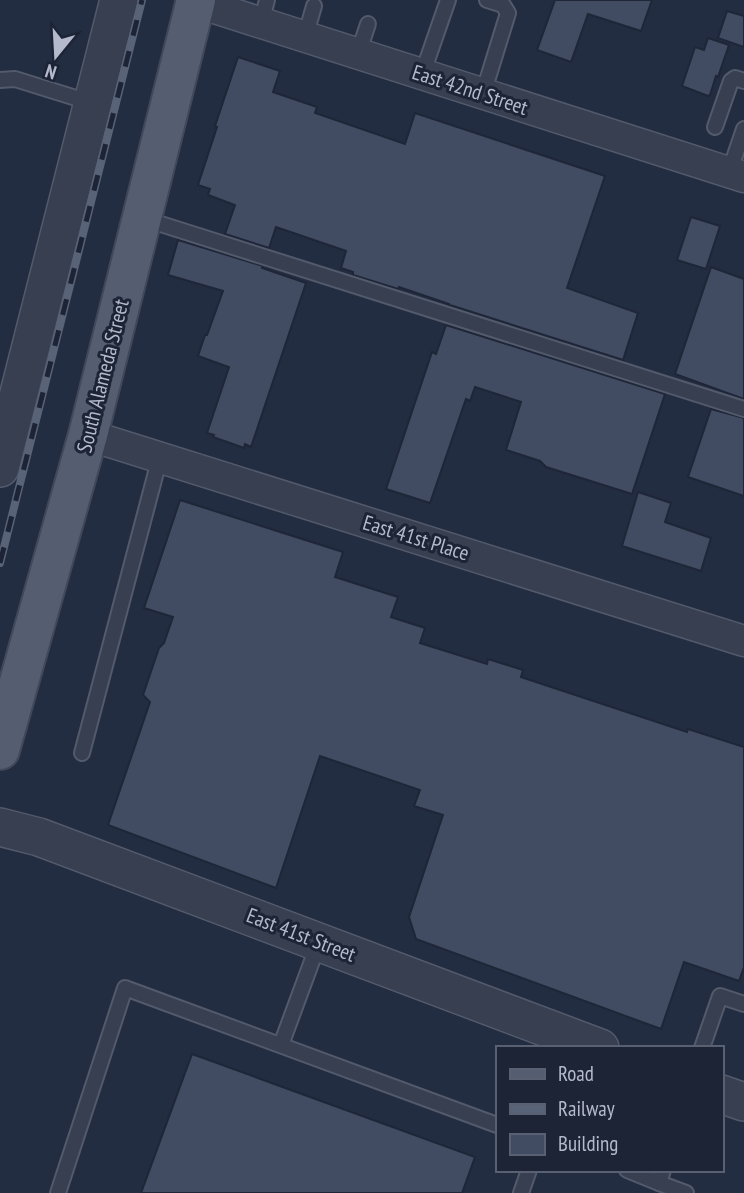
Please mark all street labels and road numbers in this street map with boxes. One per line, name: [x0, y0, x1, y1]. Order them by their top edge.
street label: East 42nd Street: [409, 58, 532, 121]
street label: South Alameda Street: [70, 296, 135, 455]
street label: East 41st Place: [360, 509, 472, 566]
street label: East 41st Street: [243, 901, 360, 968]

